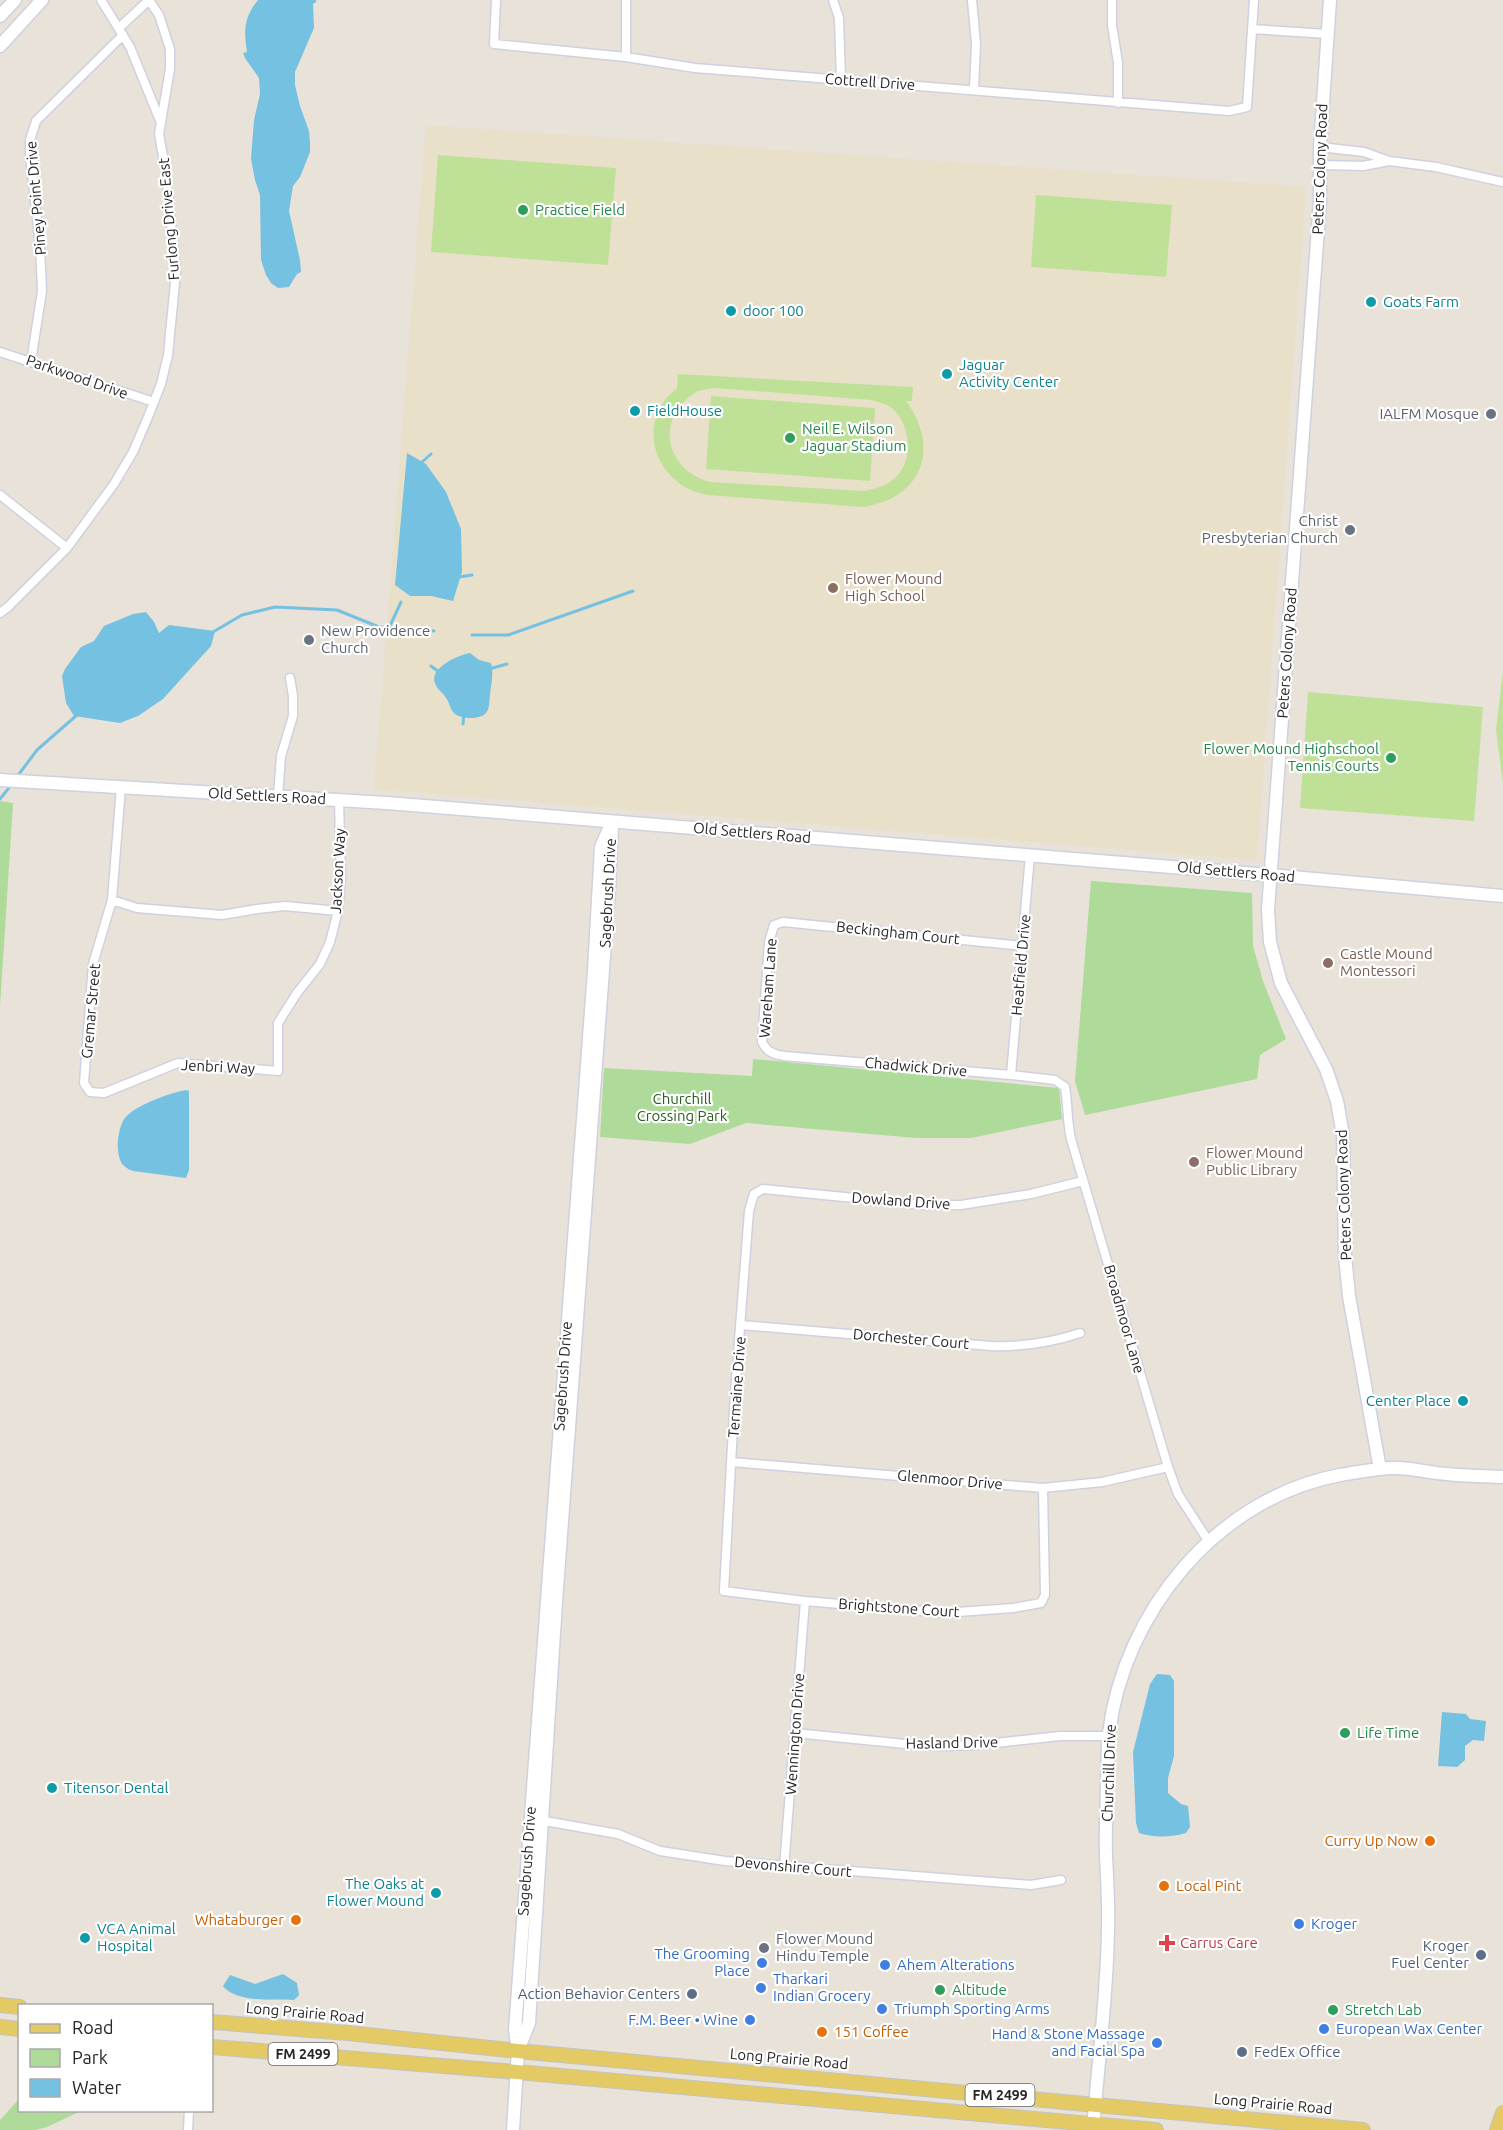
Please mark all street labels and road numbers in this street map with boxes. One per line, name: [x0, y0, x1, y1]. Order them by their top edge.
street label: Cottrell Drive: [824, 70, 916, 93]
street label: Peters Colony Road: [1309, 103, 1330, 235]
street label: Piney Point Drive: [22, 140, 49, 256]
street label: Furlong Drive East: [155, 157, 182, 281]
street label: Parkwood Drive: [24, 351, 130, 402]
street label: Peters Colony Road: [1273, 587, 1300, 719]
street label: Old Settlers Road: [208, 784, 326, 807]
street label: Old Settlers Road: [692, 819, 812, 846]
street label: Jackson Way: [327, 828, 348, 914]
street label: Sagebrush Drive: [596, 838, 619, 948]
street label: Old Settlers Road: [1176, 858, 1296, 885]
street label: Heatfield Drive: [1008, 914, 1033, 1016]
street label: Beckingham Court: [836, 918, 961, 947]
street label: Wareham Lane: [756, 937, 779, 1038]
street label: Gremar Street: [78, 963, 103, 1059]
street label: Chadwick Drive: [864, 1054, 968, 1079]
street label: Jenbri Way: [180, 1056, 256, 1077]
street label: Peters Colony Road: [1333, 1129, 1354, 1261]
street label: Dowland Drive: [851, 1189, 951, 1212]
street label: Broadmoor Lane: [1101, 1263, 1148, 1375]
street label: Sagebrush Drive: [550, 1321, 575, 1431]
street label: Dorchester Court: [852, 1325, 970, 1352]
street label: Termaine Drive: [724, 1336, 749, 1438]
street label: Glenmoor Drive: [897, 1466, 1003, 1493]
street label: Brightstone Court: [838, 1595, 960, 1620]
street label: Wennington Drive: [782, 1673, 807, 1795]
street label: Churchill Drive: [1098, 1724, 1119, 1822]
street label: Hasland Drive: [906, 1733, 998, 1752]
street label: Sagebrush Drive: [514, 1806, 539, 1916]
street label: Devonshire Court: [734, 1853, 853, 1880]
street label: Long Prairie Road: [245, 1999, 365, 2026]
road number: FM 2499: [268, 2043, 338, 2065]
street label: Long Prairie Road: [729, 2045, 849, 2072]
road number: FM 2499: [966, 2084, 1034, 2106]
street label: Long Prairie Road: [1213, 2090, 1333, 2117]

